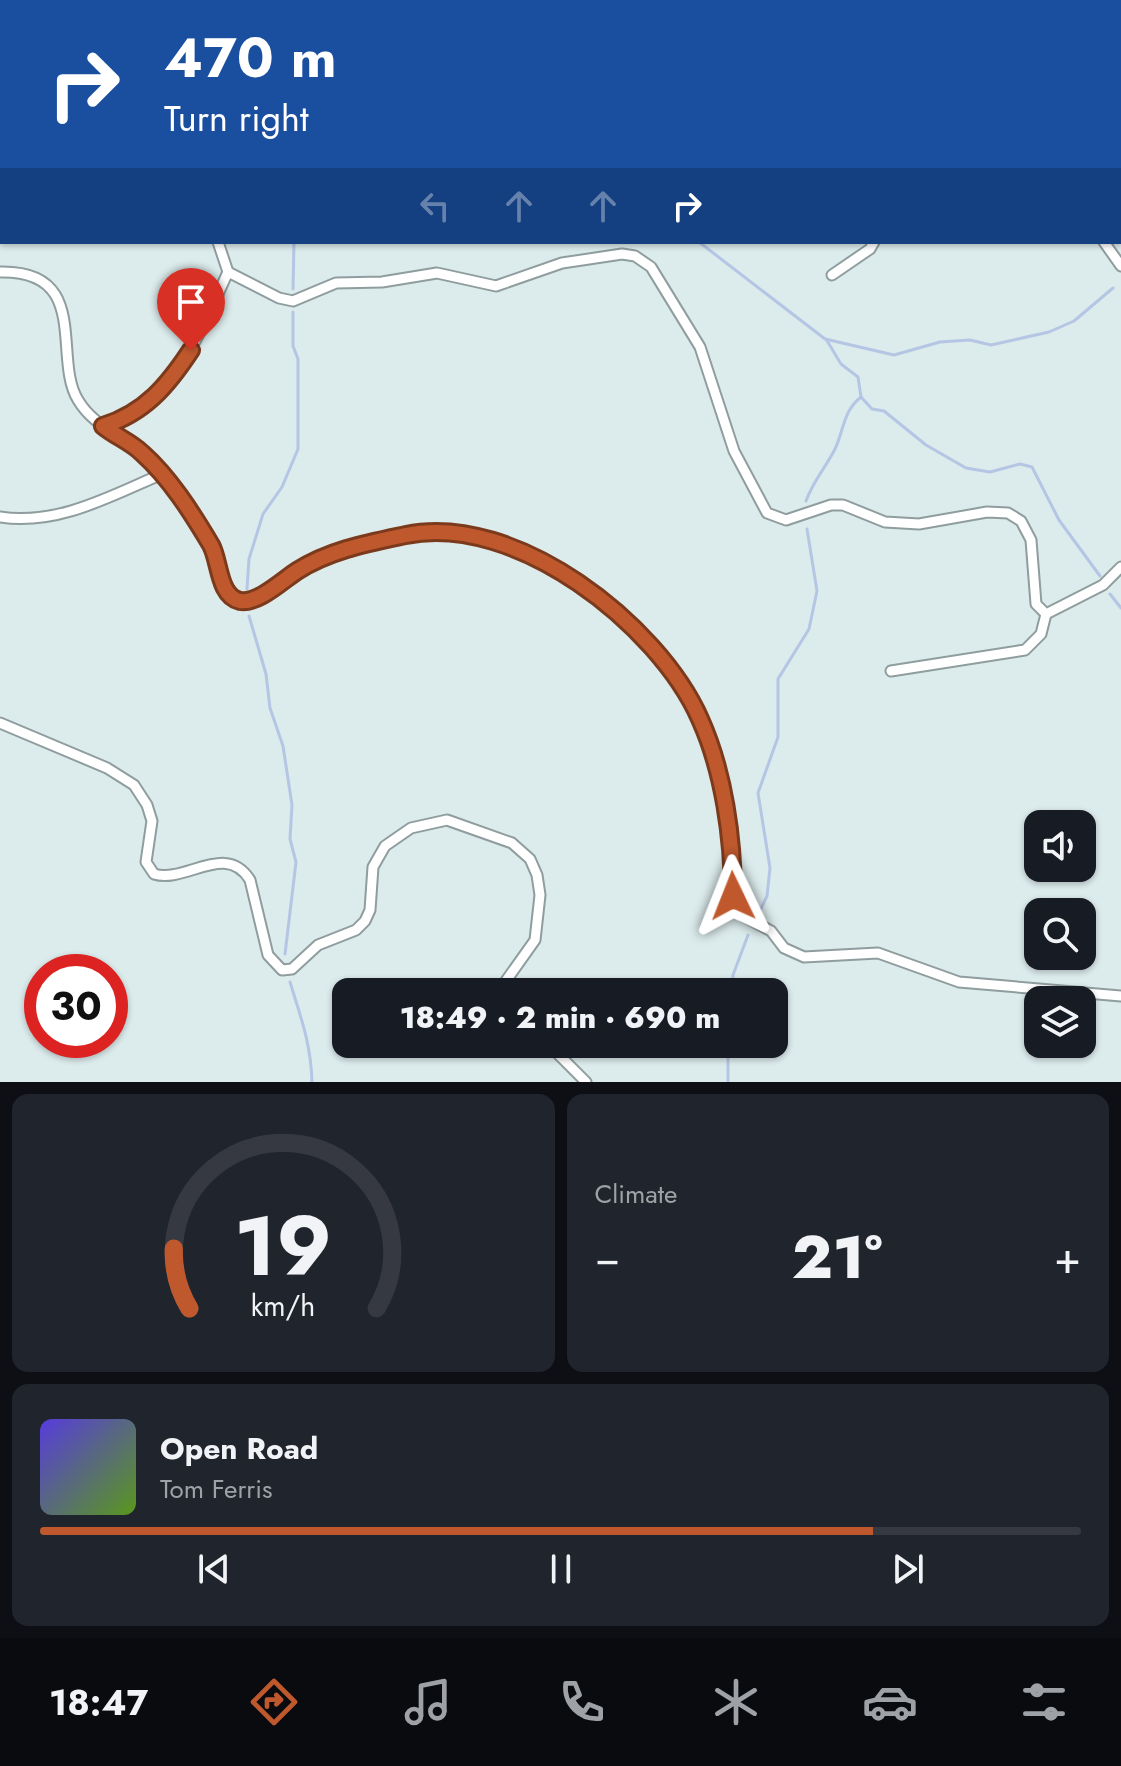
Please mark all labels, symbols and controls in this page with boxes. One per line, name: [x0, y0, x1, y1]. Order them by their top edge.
text: 470 m: [164, 17, 337, 98]
icon: right: [32, 32, 136, 136]
text: Turn right: [164, 92, 309, 144]
icon: left: [413, 184, 457, 228]
icon: ahead: [497, 184, 541, 228]
icon: ahead: [581, 184, 625, 228]
icon: right: [665, 184, 709, 228]
pin: [157, 268, 225, 350]
icon: arrive: [169, 280, 213, 324]
map controls: [1024, 810, 1096, 1058]
button: sound: [1024, 810, 1096, 882]
position arrow: [691, 854, 775, 938]
button: search: [1024, 898, 1096, 970]
speed limit sign: 30: [24, 954, 128, 1058]
button: layers: [1024, 986, 1096, 1058]
text: 18:49 · 2 min · 690 m: [400, 996, 720, 1039]
text: Climate: [595, 1175, 677, 1213]
text: 19: [234, 1186, 332, 1306]
text: 21°: [792, 1214, 883, 1301]
text: −: [595, 1226, 620, 1290]
text: +: [1054, 1226, 1081, 1290]
text: km/h: [251, 1285, 316, 1327]
text: Open Road: [160, 1427, 318, 1470]
text: Tom Ferris: [160, 1470, 272, 1508]
icon: previous: [192, 1547, 236, 1591]
icon: pause: [539, 1547, 583, 1591]
icon: next: [886, 1547, 930, 1591]
icon: directions: [246, 1674, 302, 1730]
icon: music: [400, 1674, 456, 1730]
icon: phone: [554, 1674, 610, 1730]
icon: climate: [708, 1674, 764, 1730]
icon: car: [862, 1674, 918, 1730]
icon: filters: [1016, 1674, 1072, 1730]
text: 18:47: [49, 1676, 148, 1728]

